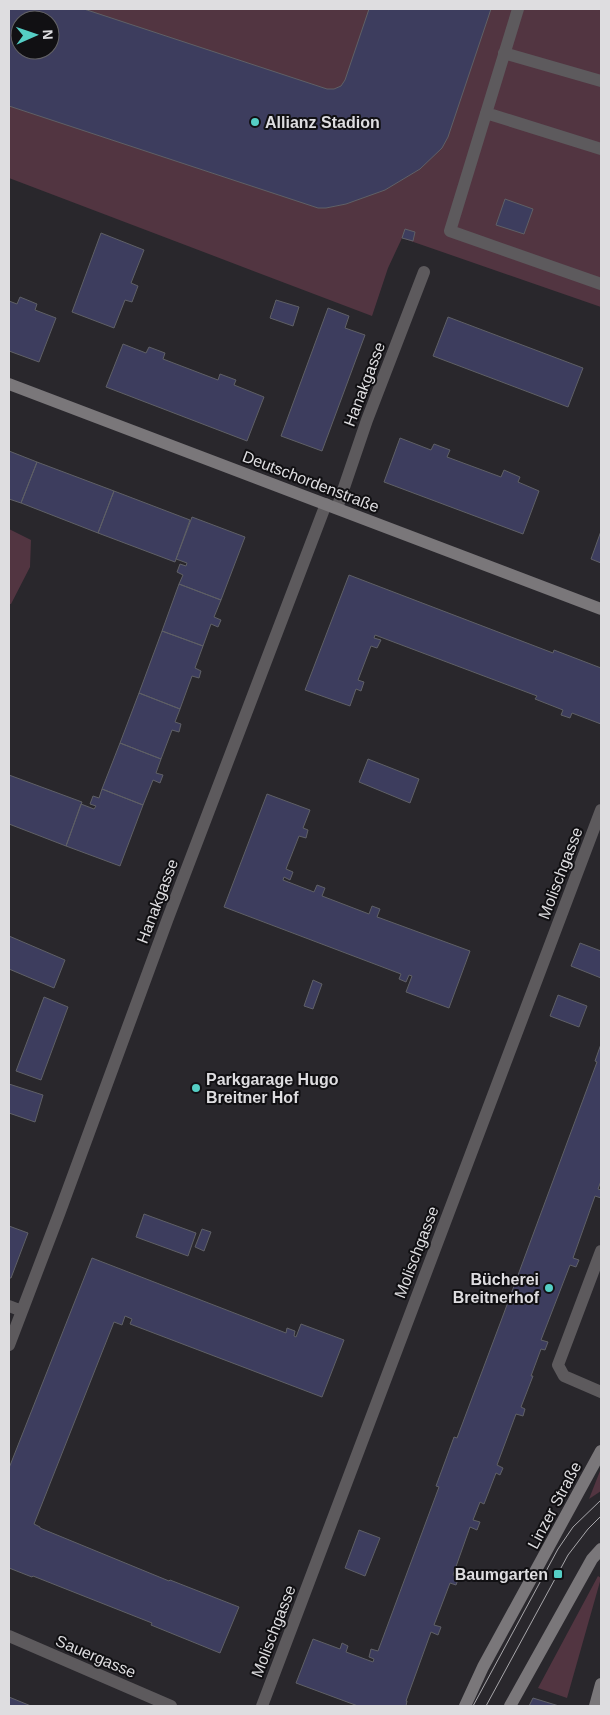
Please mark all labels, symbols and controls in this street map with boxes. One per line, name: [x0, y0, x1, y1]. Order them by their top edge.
north arrow: [10, 10, 60, 60]
text: N: [40, 29, 56, 40]
place label: Allianz Stadion: [265, 114, 380, 131]
marker: Allianz Stadion: [249, 116, 261, 128]
street label: Hanakgasse: [341, 340, 388, 429]
street label: Deutschordenstraße: [240, 448, 382, 515]
street label: Molischgasse: [535, 825, 586, 921]
street label: Hanakgasse: [134, 857, 181, 946]
place label: Parkgarage Hugo Breitner Hof: [206, 1071, 339, 1106]
marker: Parkgarage Hugo Breitner Hof: [190, 1082, 202, 1094]
street label: Molischgasse: [391, 1204, 442, 1300]
place label: Bücherei Breitnerhof: [453, 1271, 540, 1306]
marker: Bücherei Breitnerhof: [543, 1282, 555, 1294]
street label: Linzer Straße: [524, 1459, 585, 1552]
place label: Baumgarten: [455, 1566, 548, 1583]
marker: Baumgarten: [552, 1568, 564, 1580]
street label: Molischgasse: [248, 1583, 299, 1679]
street label: Sauergasse: [53, 1632, 139, 1681]

